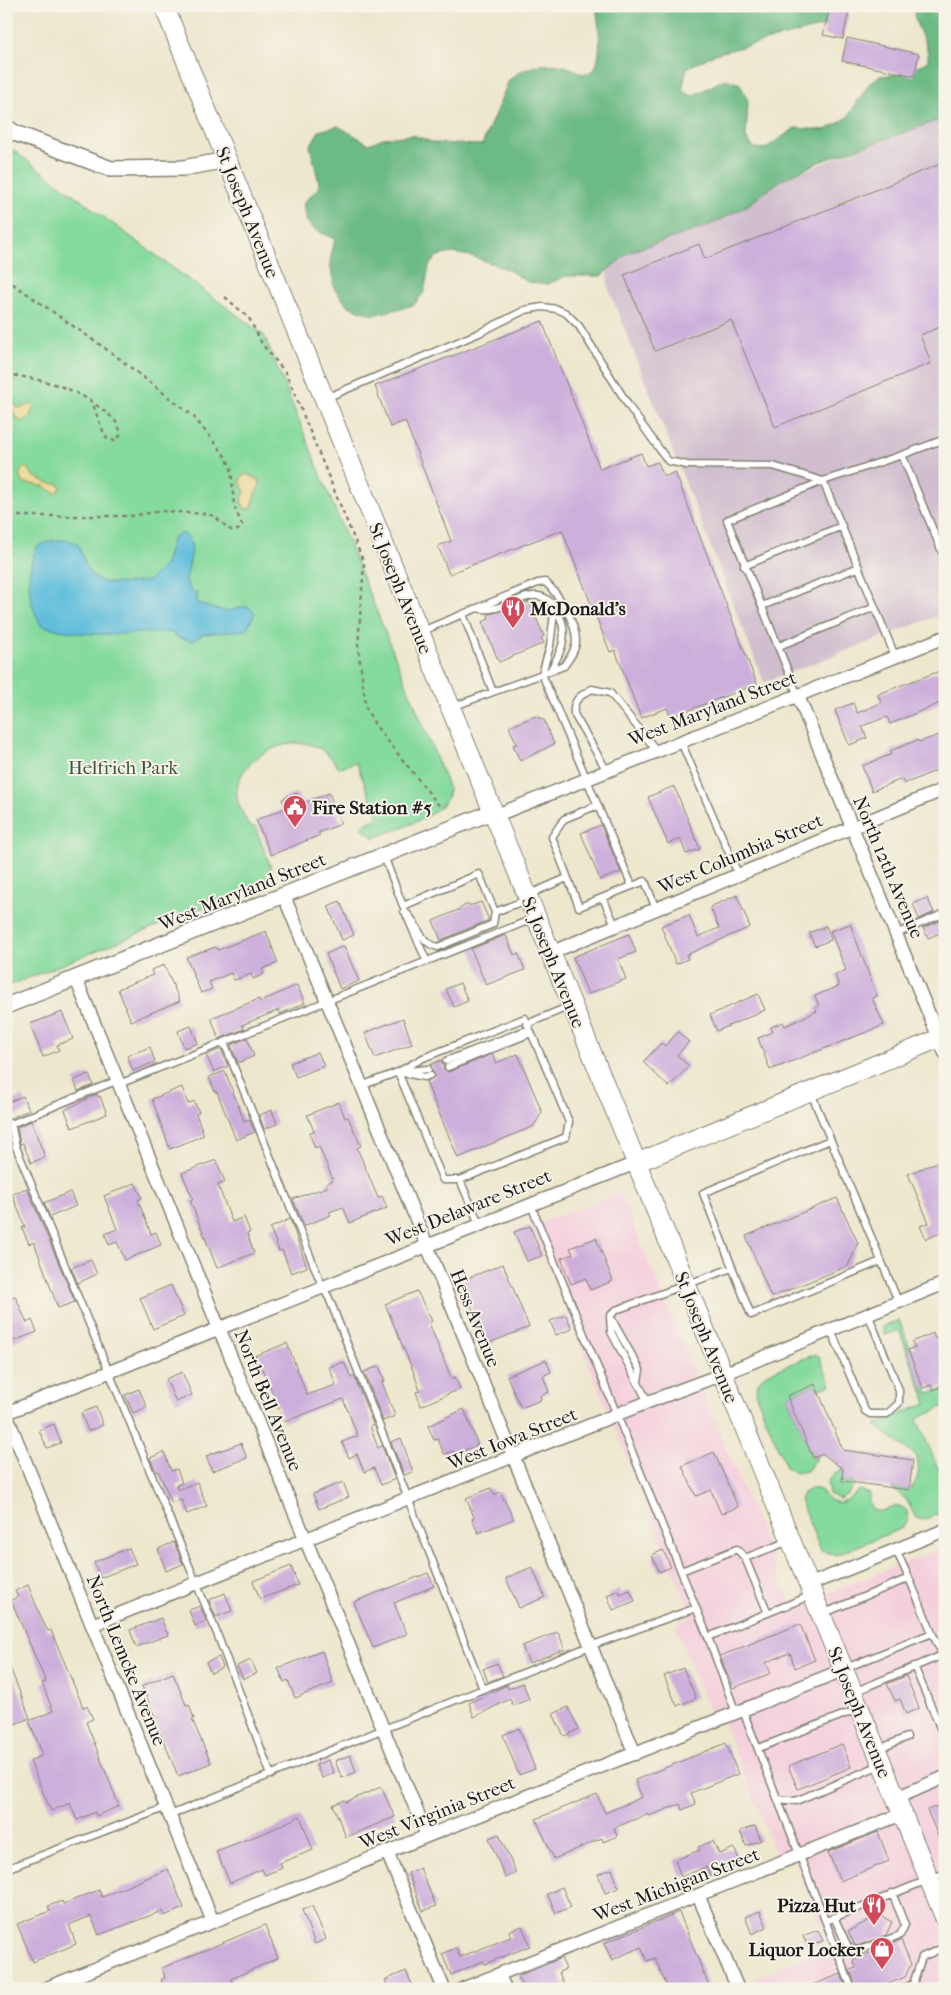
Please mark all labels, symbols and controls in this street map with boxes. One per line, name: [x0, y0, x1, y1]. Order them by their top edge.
street label: St Joseph Avenue: [211, 144, 283, 281]
street label: St Joseph Avenue: [364, 520, 436, 657]
restaurant icon: McDonald's: [500, 595, 526, 629]
place label: McDonald's: [529, 598, 626, 620]
street label: West Maryland Street: [624, 667, 800, 752]
park label: Helfrich Park: [68, 757, 178, 779]
street label: North 12th Avenue: [848, 793, 928, 942]
public building icon: Fire Station #5: [282, 794, 308, 828]
place label: Fire Station #5: [311, 797, 432, 819]
street label: West Columbia Street: [654, 809, 826, 899]
street label: West Maryland Street: [155, 848, 329, 936]
street label: St Joseph Avenue: [517, 894, 589, 1031]
street label: West Delaware Street: [382, 1165, 554, 1252]
street label: Hess Avenue: [445, 1266, 505, 1371]
street label: St Joseph Avenue: [670, 1269, 742, 1406]
street label: North Bell Avenue: [230, 1326, 307, 1474]
street label: West Iowa Street: [443, 1403, 581, 1475]
street label: North Lemcke Avenue: [82, 1572, 170, 1749]
street label: St Joseph Avenue: [823, 1644, 895, 1781]
street label: West Virginia Street: [355, 1772, 519, 1855]
street label: West Michigan Street: [589, 1843, 763, 1927]
restaurant icon: Pizza Hut: [861, 1892, 887, 1926]
place label: Pizza Hut: [777, 1895, 856, 1917]
shop icon: Liquor Locker: [869, 1936, 895, 1970]
place label: Liquor Locker: [748, 1939, 865, 1961]

